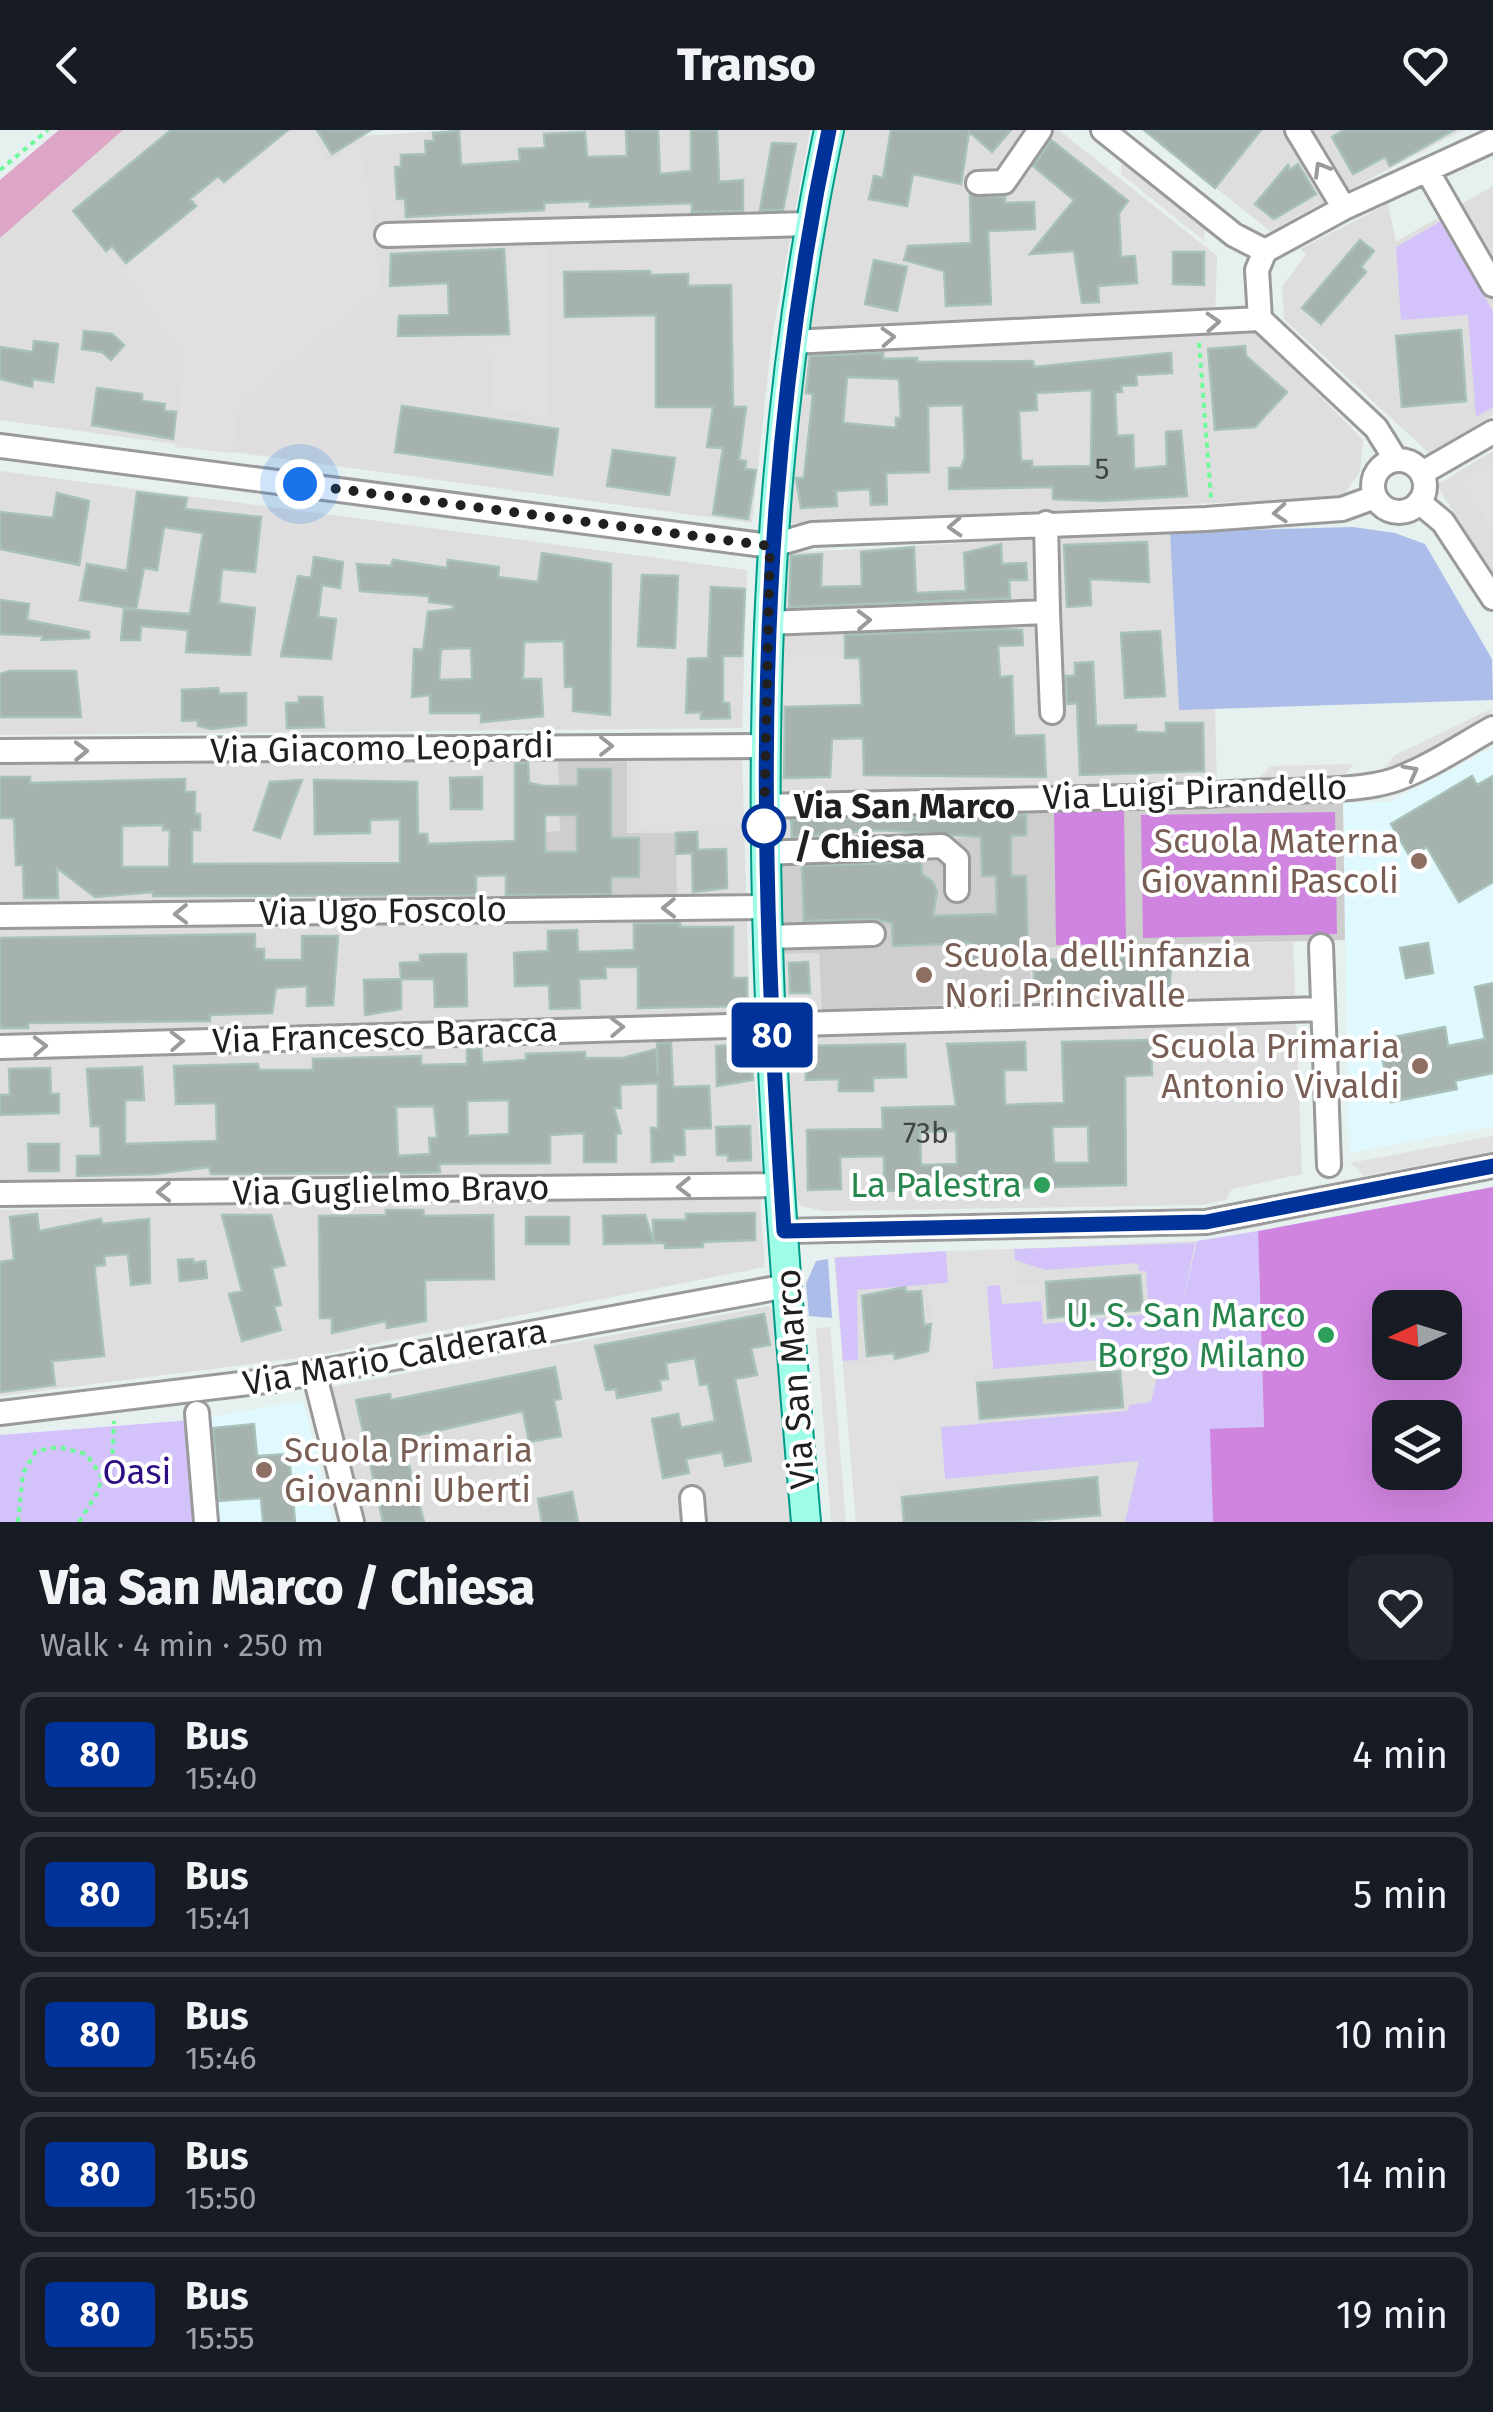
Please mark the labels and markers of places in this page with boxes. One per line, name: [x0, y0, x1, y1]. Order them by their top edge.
place label: Via San Marco / Chiesa: [793, 785, 1015, 867]
marker: Via San Marco / Chiesa: [743, 805, 785, 847]
place label: Scuola Materna Giovanni Pascoli: [1141, 820, 1399, 902]
marker: Scuola Materna Giovanni Pascoli: [1408, 850, 1430, 872]
place label: Scuola dell'infanzia Nori Princivalle: [944, 934, 1251, 1016]
marker: Scuola dell'infanzia Nori Princivalle: [913, 964, 935, 986]
place label: Scuola Primaria Antonio Vivaldi: [1151, 1025, 1400, 1107]
marker: Scuola Primaria Antonio Vivaldi: [1409, 1055, 1431, 1077]
place label: La Palestra: [850, 1164, 1022, 1206]
marker: La Palestra: [1031, 1174, 1053, 1196]
place label: U. S. San Marco Borgo Milano: [1066, 1294, 1306, 1376]
marker: U. S. San Marco Borgo Milano: [1315, 1324, 1337, 1346]
place label: Scuola Primaria Giovanni Uberti: [284, 1429, 533, 1511]
marker: Scuola Primaria Giovanni Uberti: [253, 1459, 275, 1481]

